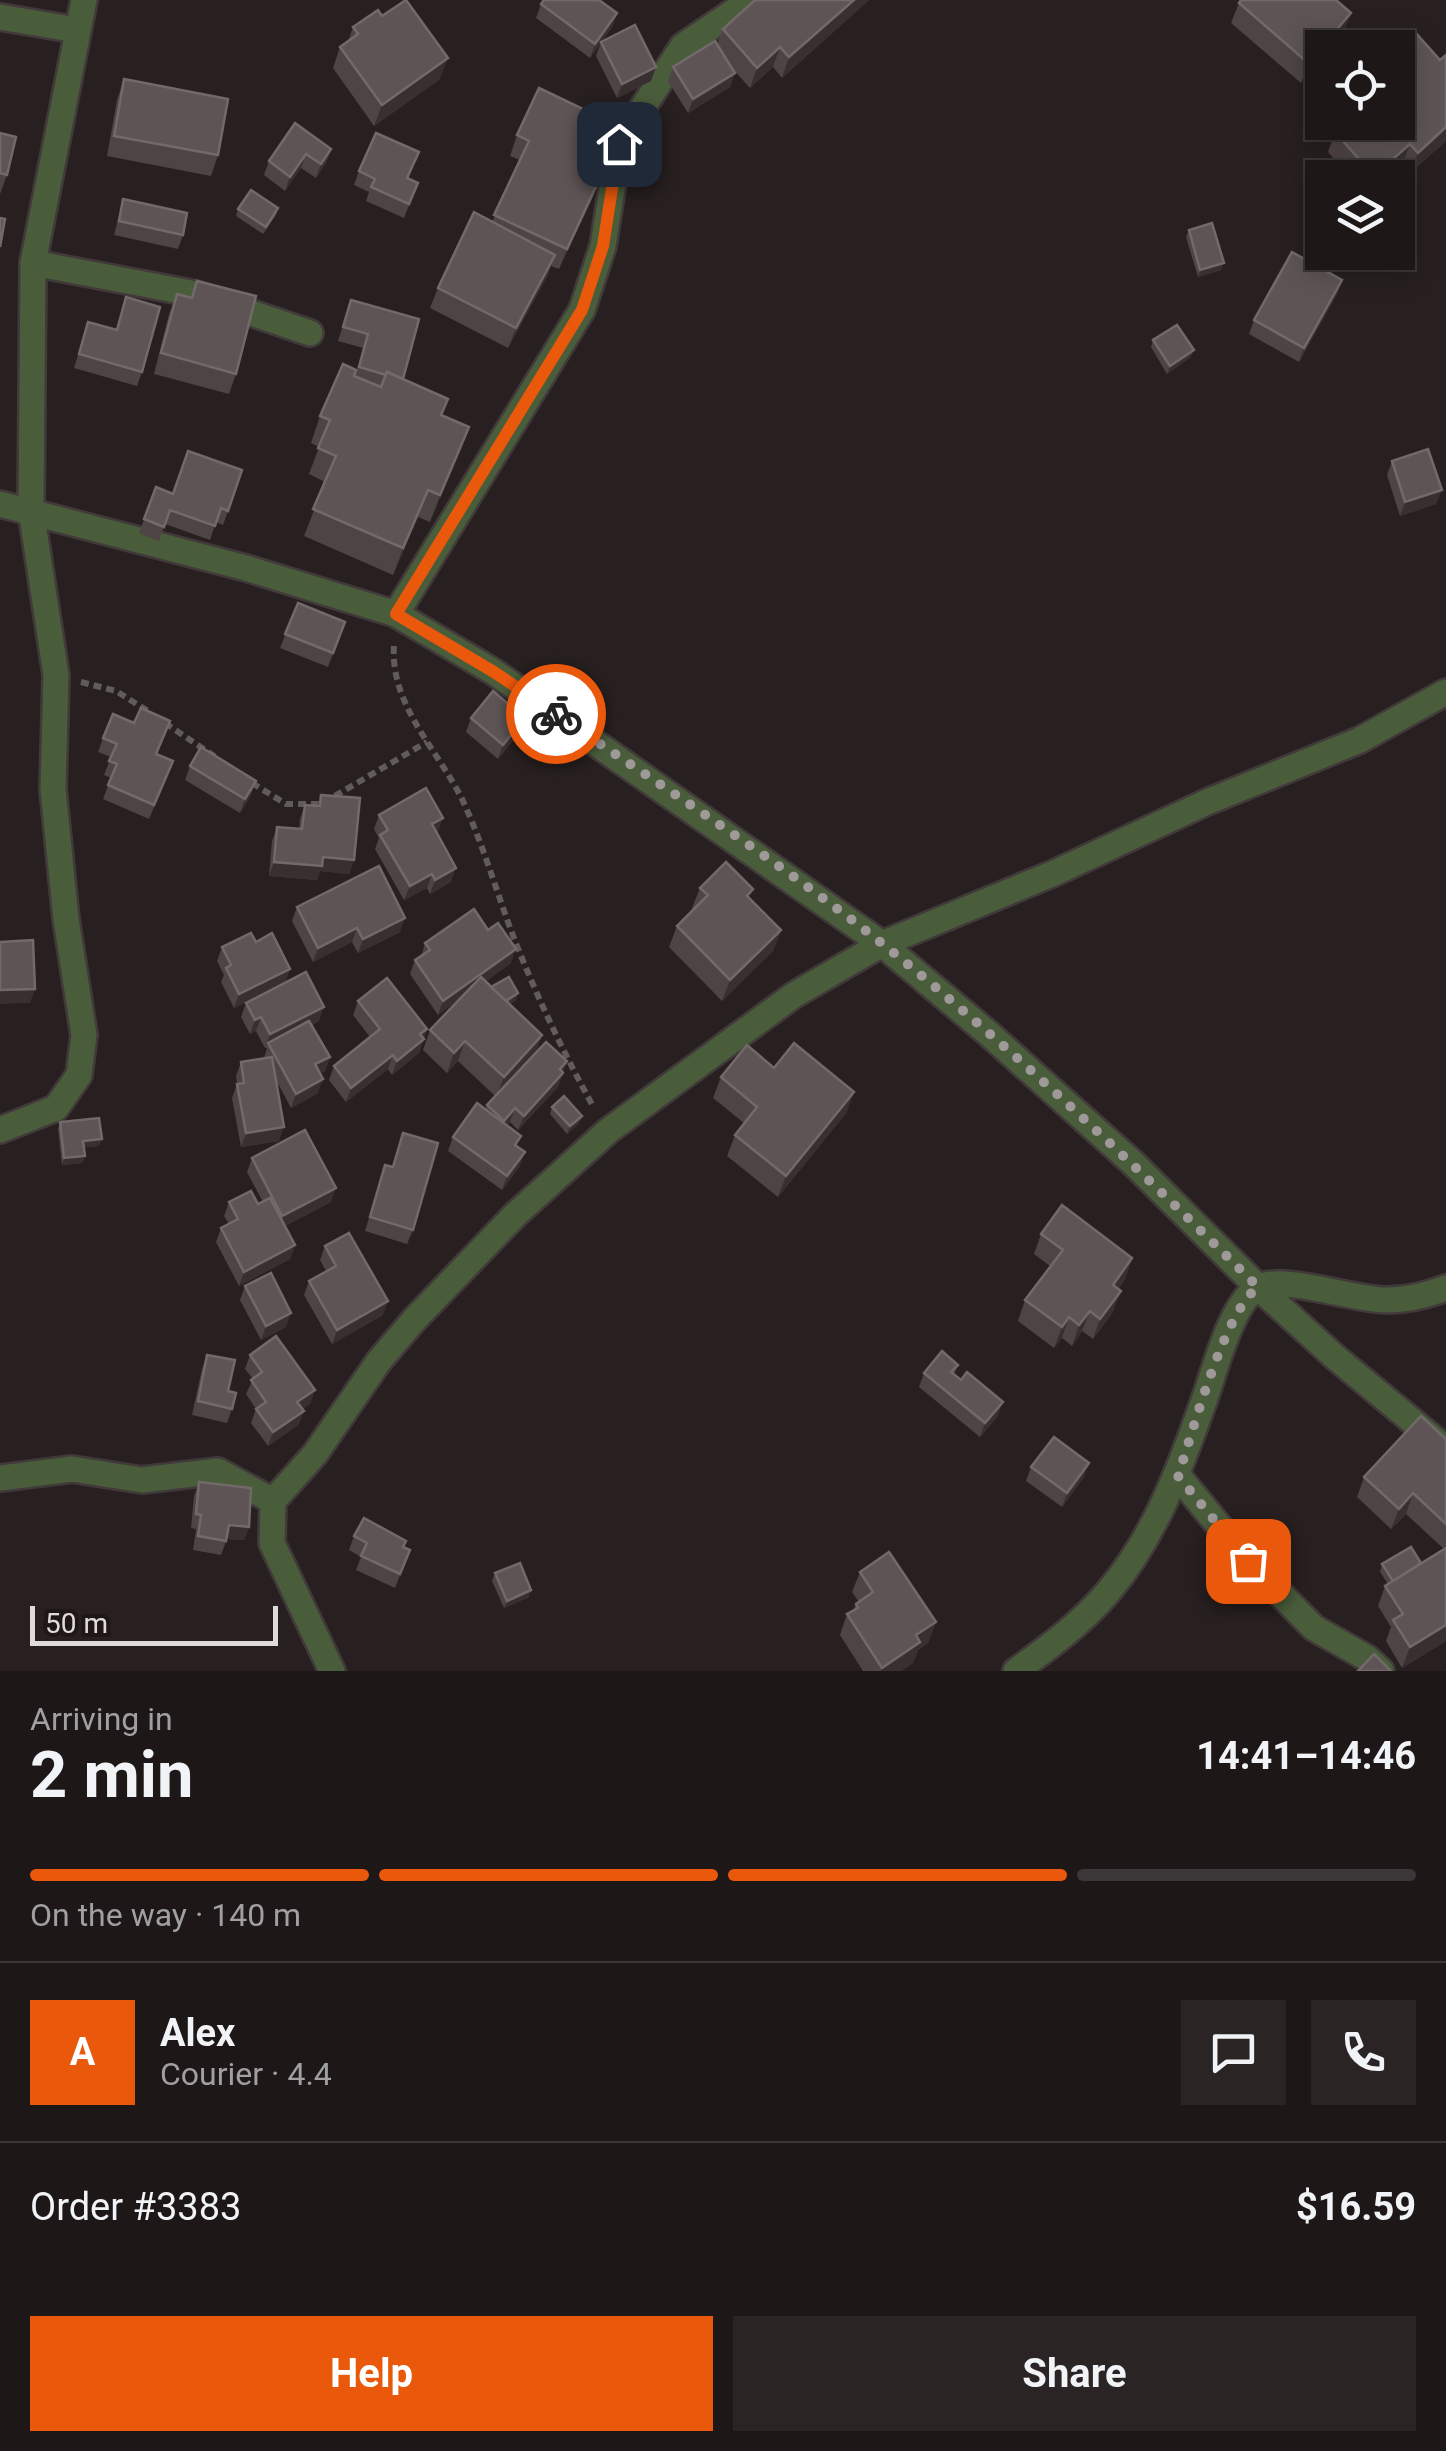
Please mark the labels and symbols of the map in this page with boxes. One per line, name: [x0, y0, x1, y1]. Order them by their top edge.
pin: [577, 102, 662, 187]
courier: [506, 664, 606, 764]
pin: [1206, 1519, 1291, 1604]
scale bar: [30, 1601, 278, 1646]

